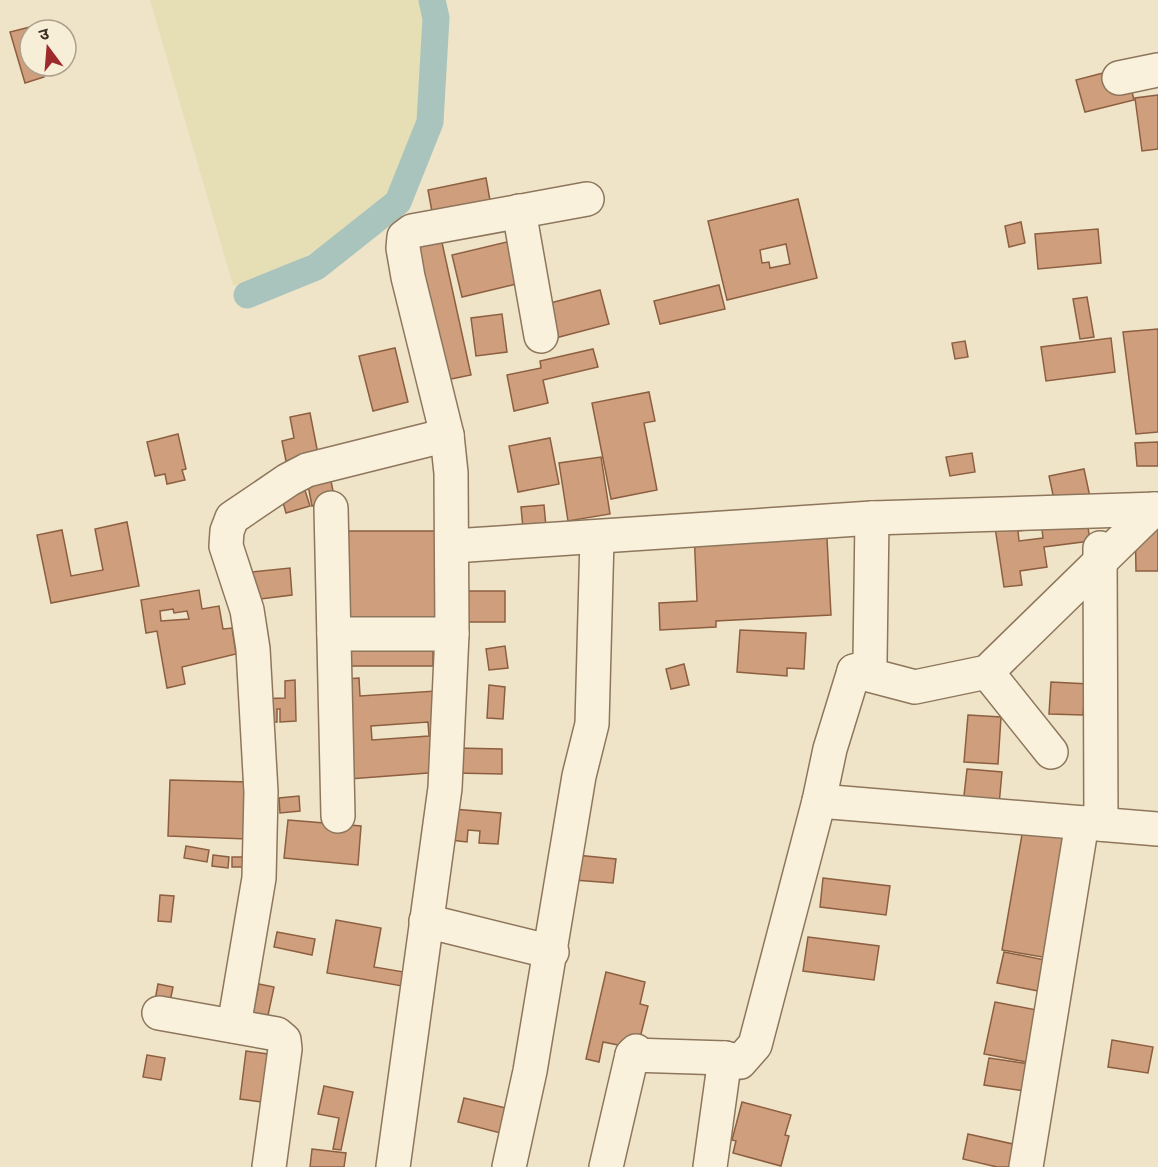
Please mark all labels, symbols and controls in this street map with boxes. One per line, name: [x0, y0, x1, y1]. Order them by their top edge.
north arrow: [18, 18, 78, 78]
text: उ: [37, 23, 52, 44]

